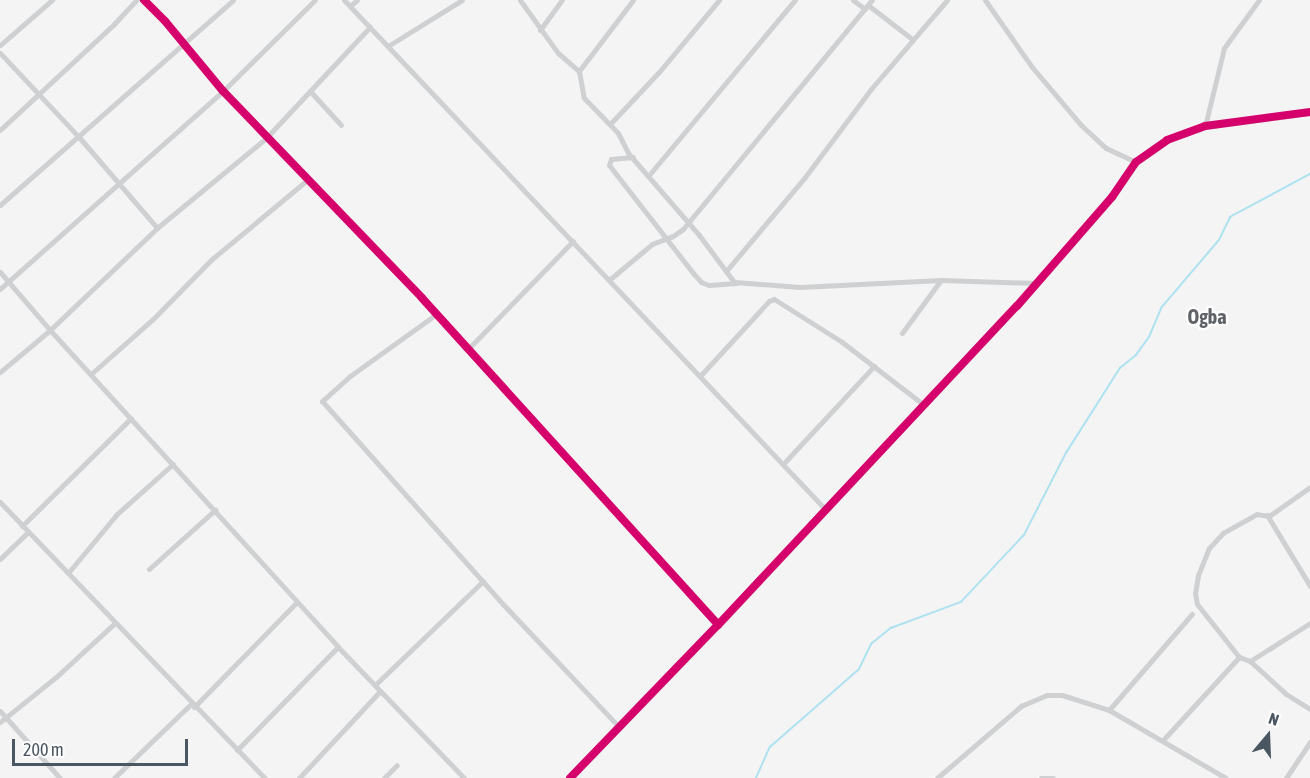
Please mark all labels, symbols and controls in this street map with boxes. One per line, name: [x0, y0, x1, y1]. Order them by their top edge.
district label: Ogba: [1187, 304, 1227, 328]
north arrow: [1238, 706, 1298, 766]
text: N: [1266, 709, 1281, 729]
scale bar: [15, 727, 190, 765]
text: 200 m: [23, 739, 64, 760]

